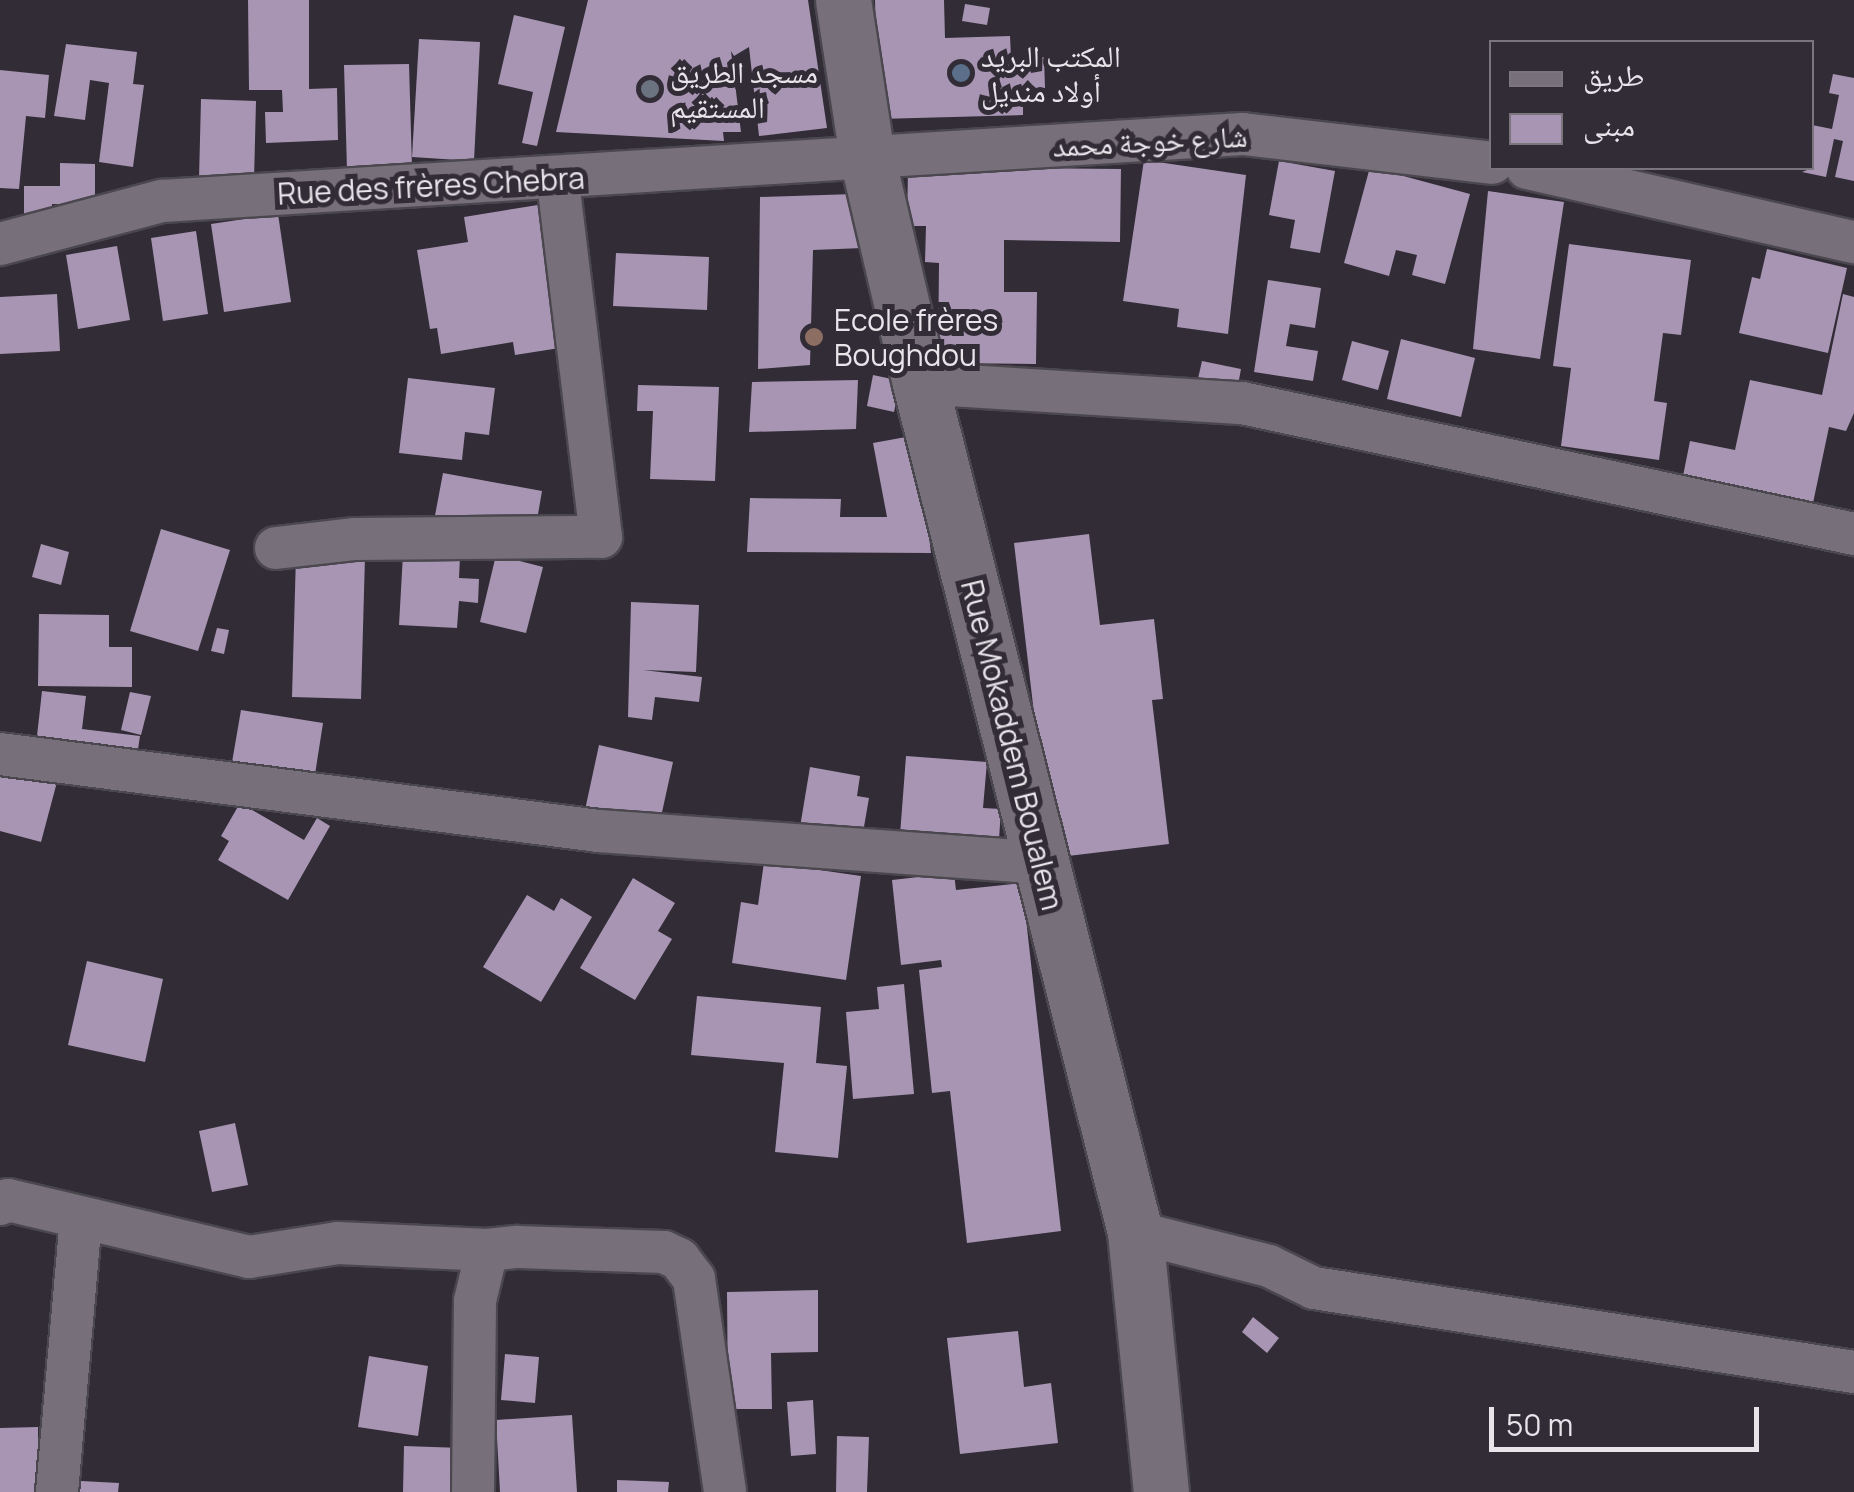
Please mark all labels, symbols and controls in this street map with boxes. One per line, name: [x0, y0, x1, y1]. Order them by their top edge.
place label: المكتب البريد أولاد منديل: [981, 38, 1121, 108]
legend: [1489, 40, 1814, 170]
place label: مسجد الطريق المستقيم: [670, 54, 818, 124]
text: طريق: [1583, 54, 1644, 95]
marker: المكتب البريد أولاد منديل: [950, 62, 972, 84]
marker: مسجد الطريق المستقيم: [639, 78, 661, 100]
text: مبنى: [1583, 104, 1635, 145]
street label: شارع خوجة محمد: [1052, 118, 1248, 164]
street label: Rue des frères Chebra: [276, 160, 586, 212]
place label: Ecole frères Boughdou: [834, 302, 998, 372]
marker: Ecole frères Boughdou: [803, 326, 825, 348]
street label: Rue Mokaddem Boualem: [954, 576, 1070, 914]
scale bar: [1494, 1387, 1764, 1449]
text: 50 m: [1506, 1404, 1573, 1445]

